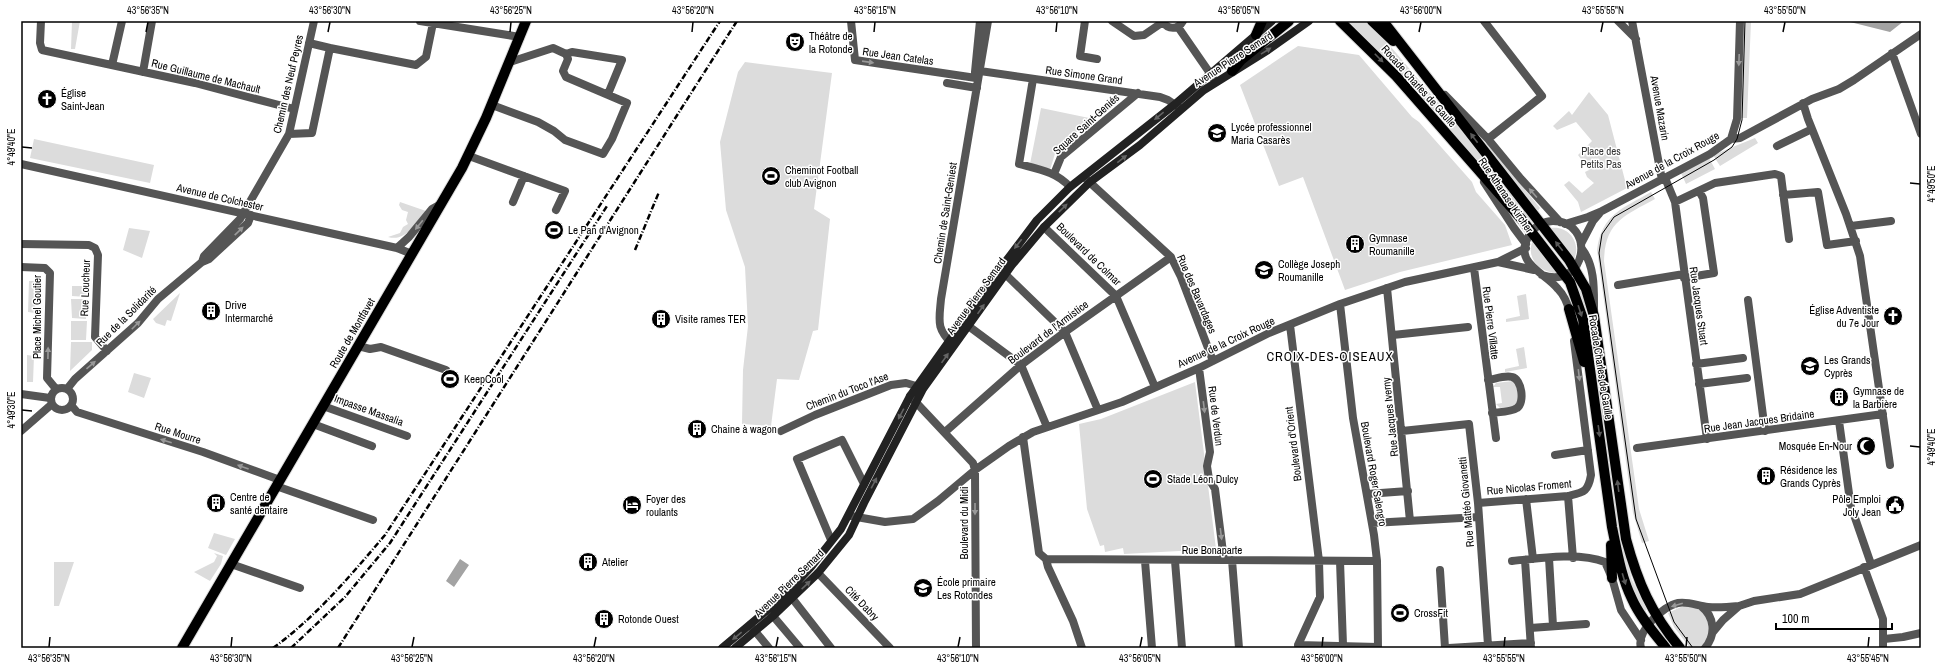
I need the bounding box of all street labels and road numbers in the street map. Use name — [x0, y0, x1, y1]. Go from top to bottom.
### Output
street label: Avenue Pierre Semard — [1190, 28, 1275, 90]
street label: Chemin des Neuf Peyres — [270, 33, 306, 135]
street label: Rocade Charles de Gaulle — [1378, 42, 1460, 130]
street label: Rue Jean Catelas — [862, 44, 935, 68]
street label: Rue Guillaume de Machault — [150, 56, 262, 96]
street label: Rue Simone Grand — [1045, 63, 1123, 87]
street label: Avenue Mazarin — [1647, 74, 1673, 141]
street label: Square Saint-Geniés — [1050, 90, 1123, 158]
street label: Avenue de la Croix Rouge — [1622, 128, 1722, 192]
street label: Rue Athanase Kircher — [1476, 154, 1536, 236]
street label: Chemin de Saint-Geniest — [930, 161, 960, 265]
street label: Avenue de Colchester — [174, 180, 265, 214]
street label: Boulevard de Colmar — [1054, 220, 1124, 288]
street label: Rue des Bavardages — [1174, 252, 1220, 336]
street label: Avenue Pierre Semard — [943, 255, 1009, 338]
street label: Rue Loucheur — [77, 259, 93, 317]
street label: Rue Jacques Stuart — [1687, 266, 1712, 347]
street label: Place Michel Goutier — [30, 275, 44, 359]
street label: Rue de la Solidarité — [93, 283, 159, 349]
street label: Rue Pierre Villatte — [1480, 286, 1502, 360]
street label: Route de Montfavet — [326, 295, 378, 371]
street label: Boulevard de l'Armistice — [1005, 297, 1091, 367]
street label: Avenue de la Croix Rouge — [1174, 313, 1277, 371]
street label: Rocade Charles de Gaulle — [1586, 314, 1616, 420]
street label: Chemin du Toco l'Ase — [804, 369, 890, 413]
street label: Rue Jacques Iverny — [1379, 376, 1401, 457]
street label: Rue de Verdun — [1205, 385, 1227, 447]
street label: Impasse Massalia — [332, 391, 406, 429]
street label: Boulevard d'Orient — [1281, 405, 1305, 482]
street label: Rue Jean Jacques Bridaine — [1703, 406, 1815, 436]
street label: Rue Mourre — [153, 419, 203, 447]
street label: Boulevard Roger Salengro — [1358, 420, 1390, 528]
street label: Rue Mattéo Giovanetti — [1455, 456, 1477, 548]
street label: Rue Nicolas Froment — [1486, 476, 1573, 498]
street label: Boulevard du Midi — [957, 486, 971, 560]
street label: Rue Bonaparte — [1182, 543, 1242, 557]
street label: Avenue Pierre Semard — [750, 546, 827, 621]
street label: Cité Dabry — [842, 583, 882, 624]

